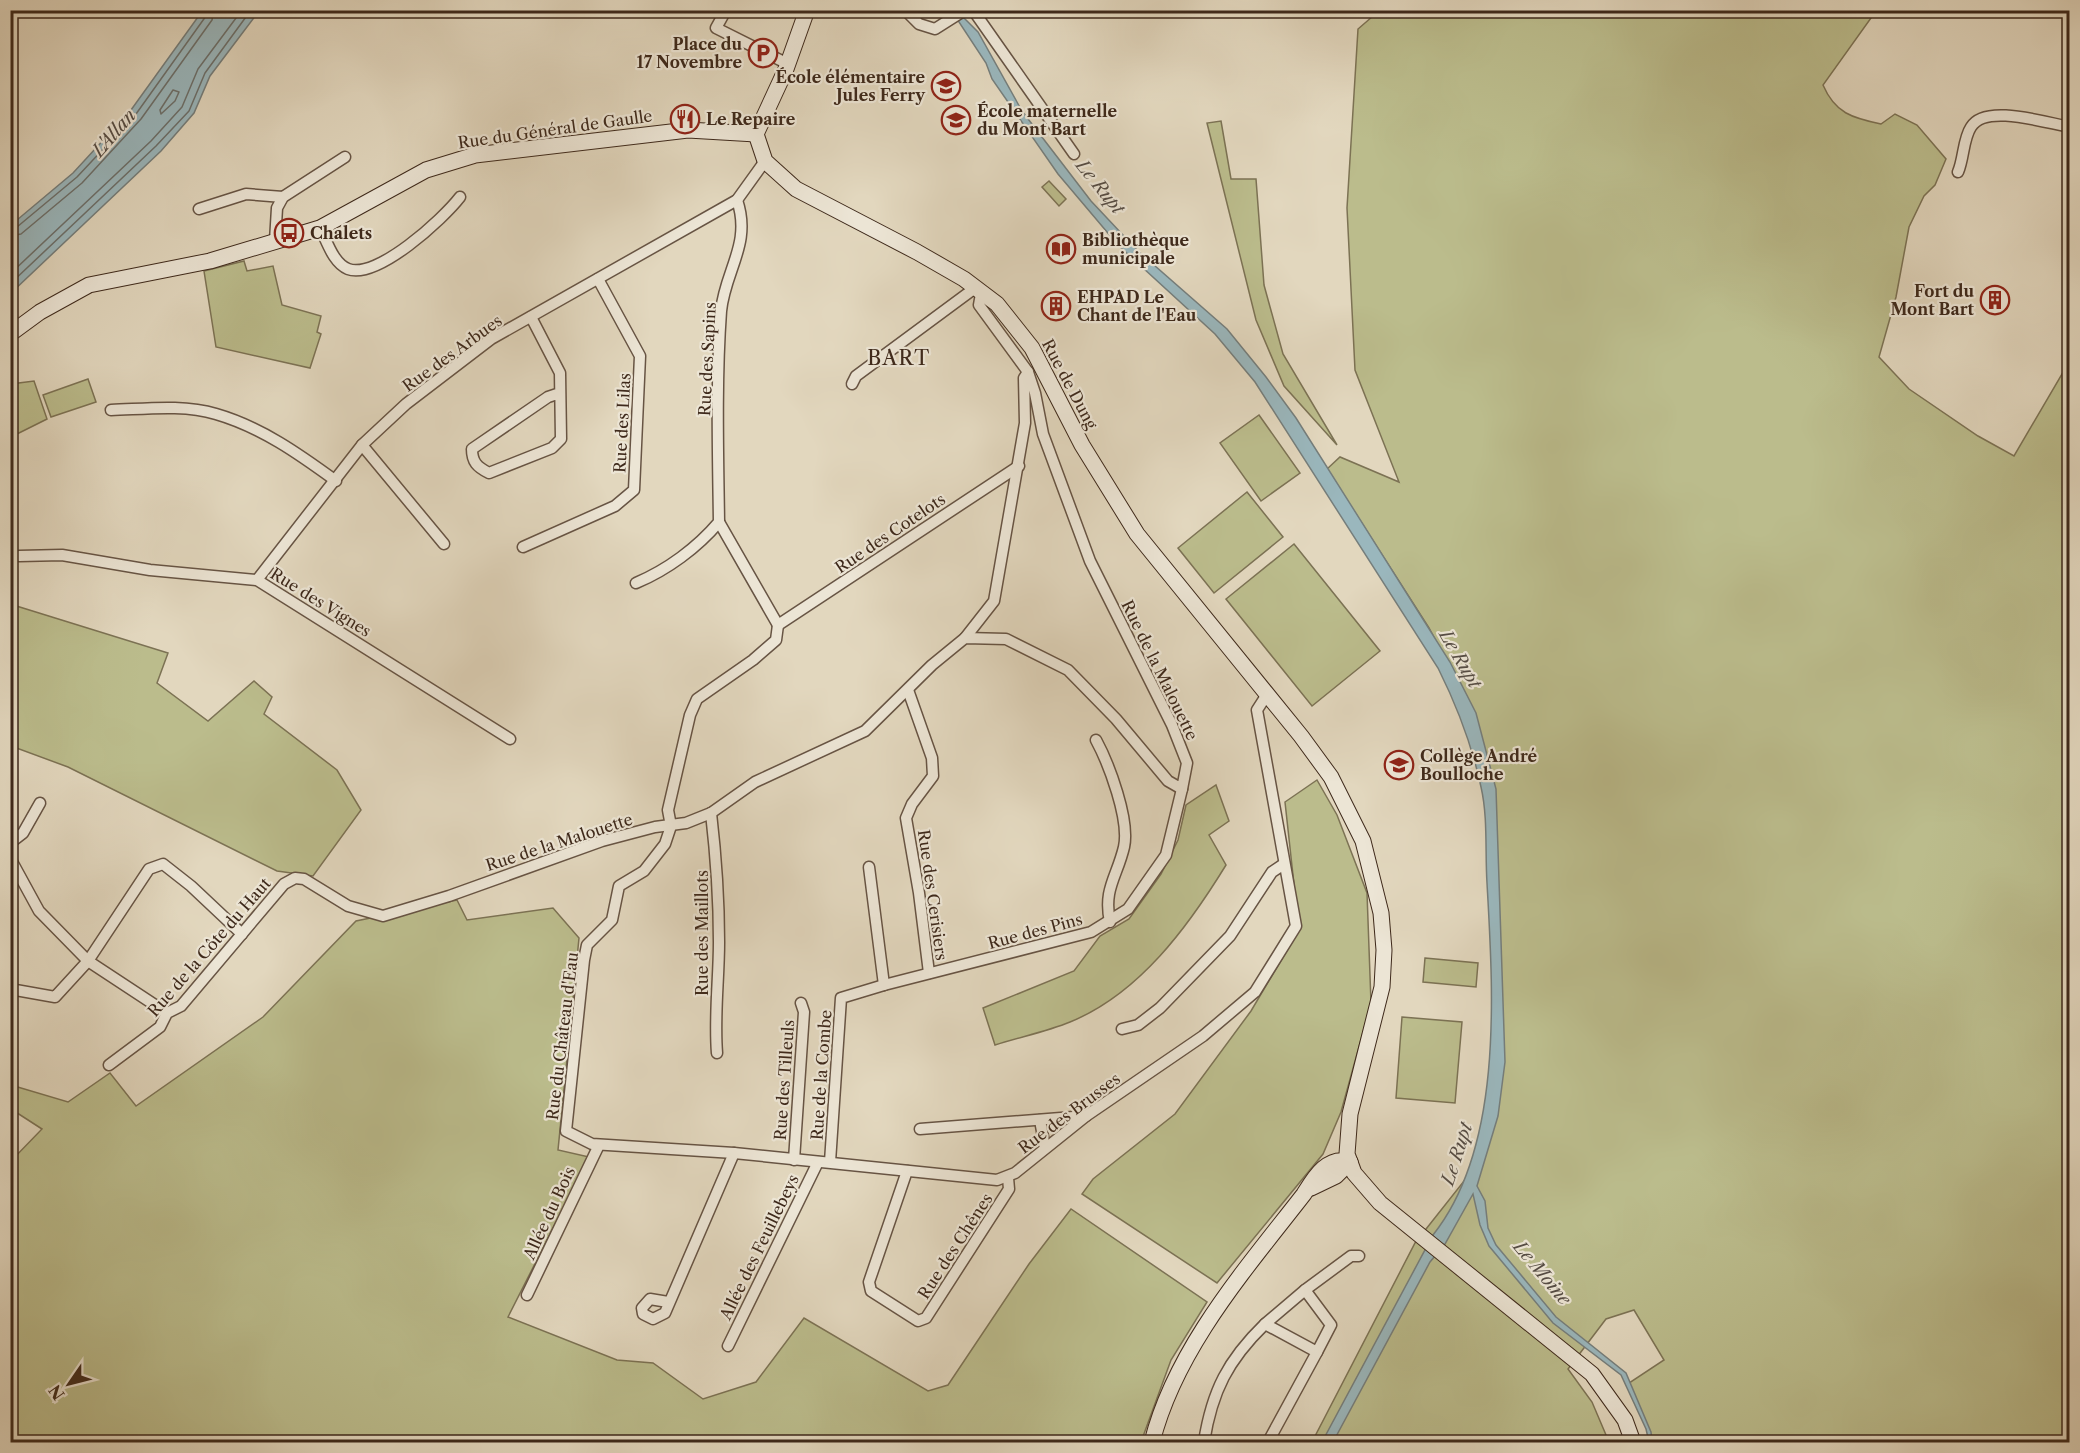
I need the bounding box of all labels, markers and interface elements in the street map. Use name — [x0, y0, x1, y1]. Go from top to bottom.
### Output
place label: Place du 17 Novembre — [637, 34, 742, 72]
parking icon: Place du 17 Novembre — [747, 37, 779, 69]
place label: École élémentaire Jules Ferry — [775, 67, 926, 105]
school or university icon: École élémentaire Jules Ferry — [930, 70, 962, 102]
place label: École maternelle du Mont Bart — [977, 101, 1118, 139]
restaurant icon: Le Repaire — [669, 103, 701, 135]
school or university icon: École maternelle du Mont Bart — [940, 104, 972, 136]
water label: L'Allan — [86, 105, 141, 163]
street label: Rue du Général de Gaulle — [456, 105, 654, 153]
place label: Le Repaire — [706, 109, 796, 129]
water label: Le Rupt — [1070, 154, 1130, 220]
bus stop icon: Chalets — [273, 217, 305, 249]
place label: Chalets — [310, 223, 372, 243]
place label: Bibliothèque municipale — [1082, 230, 1190, 268]
library icon: Bibliothèque municipale — [1045, 233, 1077, 265]
place label: Fort du Mont Bart — [1890, 281, 1975, 319]
building icon: Fort du Mont Bart — [1979, 284, 2011, 316]
place label: EHPAD Le Chant de l'Eau — [1077, 287, 1197, 325]
building icon: EHPAD Le Chant de l'Eau — [1040, 290, 1072, 322]
street label: Rue des Sapins — [694, 301, 720, 417]
street label: Rue des Arbues — [398, 310, 506, 396]
street label: Rue de Dung — [1038, 336, 1102, 433]
district label: BART — [867, 346, 931, 370]
street label: Rue des Lilas — [609, 372, 635, 474]
street label: Rue des Cotelots — [831, 489, 949, 577]
street label: Rue des Vignes — [267, 563, 375, 641]
street label: Rue de la Malouette — [1117, 597, 1203, 743]
water label: Le Rupt — [1433, 624, 1486, 694]
place label: Collège André Boulloche — [1420, 746, 1538, 784]
school or university icon: Collège André Boulloche — [1383, 749, 1415, 781]
street label: Rue de la Malouette — [483, 809, 635, 875]
street label: Rue des Cerisiers — [914, 828, 952, 962]
street label: Rue des Maillots — [692, 870, 712, 996]
street label: Rue de la Côte du Haut — [143, 873, 275, 1021]
street label: Rue des Pins — [985, 909, 1085, 953]
street label: Rue du Château d'Eau — [542, 951, 582, 1121]
street label: Rue de la Combe — [806, 1009, 836, 1141]
street label: Rue des Tilleuls — [770, 1019, 798, 1141]
street label: Rue des Brusses — [1014, 1068, 1124, 1158]
water label: Le Rupt — [1436, 1119, 1478, 1190]
street label: Allée du Bois — [518, 1163, 579, 1264]
street label: Allée des Feuillebeys — [715, 1171, 803, 1324]
street label: Rue des Chênes — [913, 1189, 997, 1303]
water label: Le Moine — [1507, 1235, 1576, 1311]
north arrow — [39, 1354, 99, 1414]
text: N — [44, 1381, 69, 1404]

